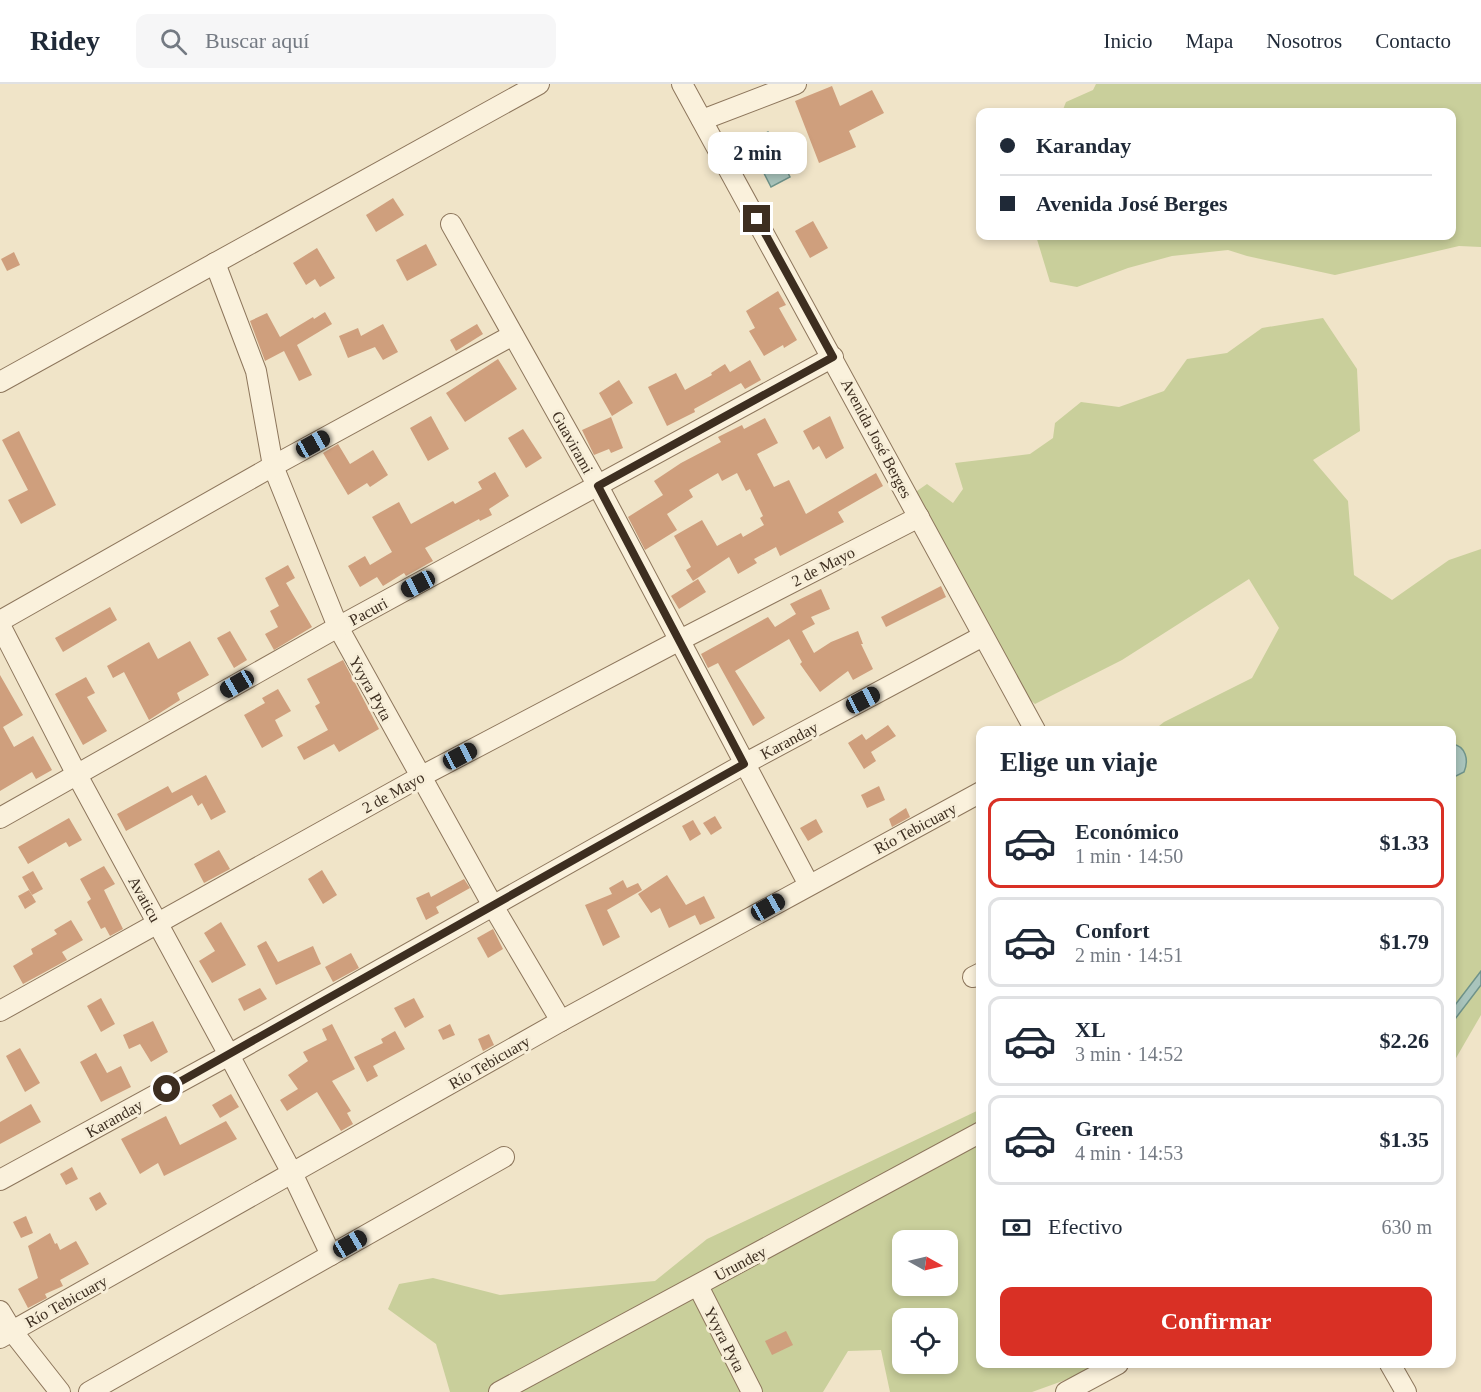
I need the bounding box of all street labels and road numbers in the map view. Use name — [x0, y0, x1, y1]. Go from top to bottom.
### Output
street label: Avenida José Berges — [837, 376, 915, 501]
street label: Guavirami — [549, 408, 597, 477]
street label: 2 de Mayo — [789, 543, 858, 590]
street label: Pacuri — [346, 594, 391, 629]
street label: Yvyra Pyta — [345, 653, 395, 724]
street label: Karanday — [758, 718, 821, 763]
street label: 2 de Mayo — [359, 768, 428, 817]
street label: Río Tebicuary — [871, 800, 960, 858]
street label: Avaticu — [125, 873, 164, 925]
street label: Río Tebicuary — [446, 1032, 533, 1093]
street label: Karanday — [83, 1096, 146, 1142]
street label: Urundey — [712, 1243, 769, 1285]
street label: Río Tebicuary — [23, 1272, 110, 1332]
street label: Yvyra Pyta — [700, 1304, 748, 1375]

